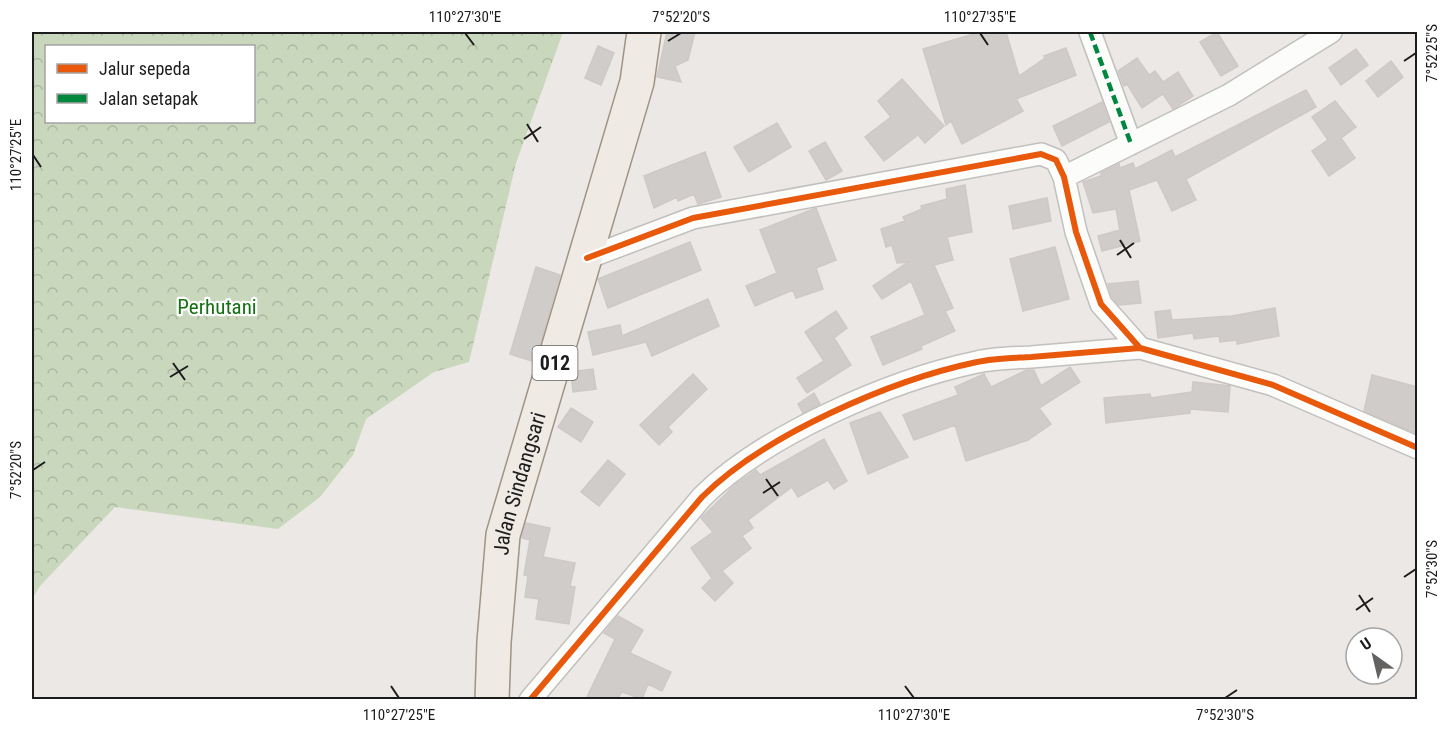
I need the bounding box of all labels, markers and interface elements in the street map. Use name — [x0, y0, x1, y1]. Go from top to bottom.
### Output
text: 110°27'30"E — [429, 8, 501, 26]
text: 7°52'20"S — [652, 8, 710, 26]
text: 110°27'35"E — [944, 8, 1016, 26]
text: 7°52'25"S — [1423, 24, 1441, 82]
legend — [45, 45, 255, 123]
text: Jalur sepeda — [99, 58, 190, 79]
text: Jalan setapak — [99, 88, 198, 109]
text: 110°27'25"E — [7, 119, 25, 191]
park label: Perhutani — [177, 295, 257, 319]
road number: 012 — [532, 346, 578, 380]
street label: Jalan Sindangsari — [489, 409, 551, 556]
text: 7°52'20"S — [7, 441, 25, 499]
text: 7°52'30"S — [1423, 540, 1441, 598]
north arrow — [1344, 626, 1404, 686]
text: U — [1357, 634, 1375, 654]
text: 110°27'25"E — [363, 706, 435, 724]
text: 110°27'30"E — [878, 706, 950, 724]
text: 7°52'30"S — [1196, 706, 1254, 724]

